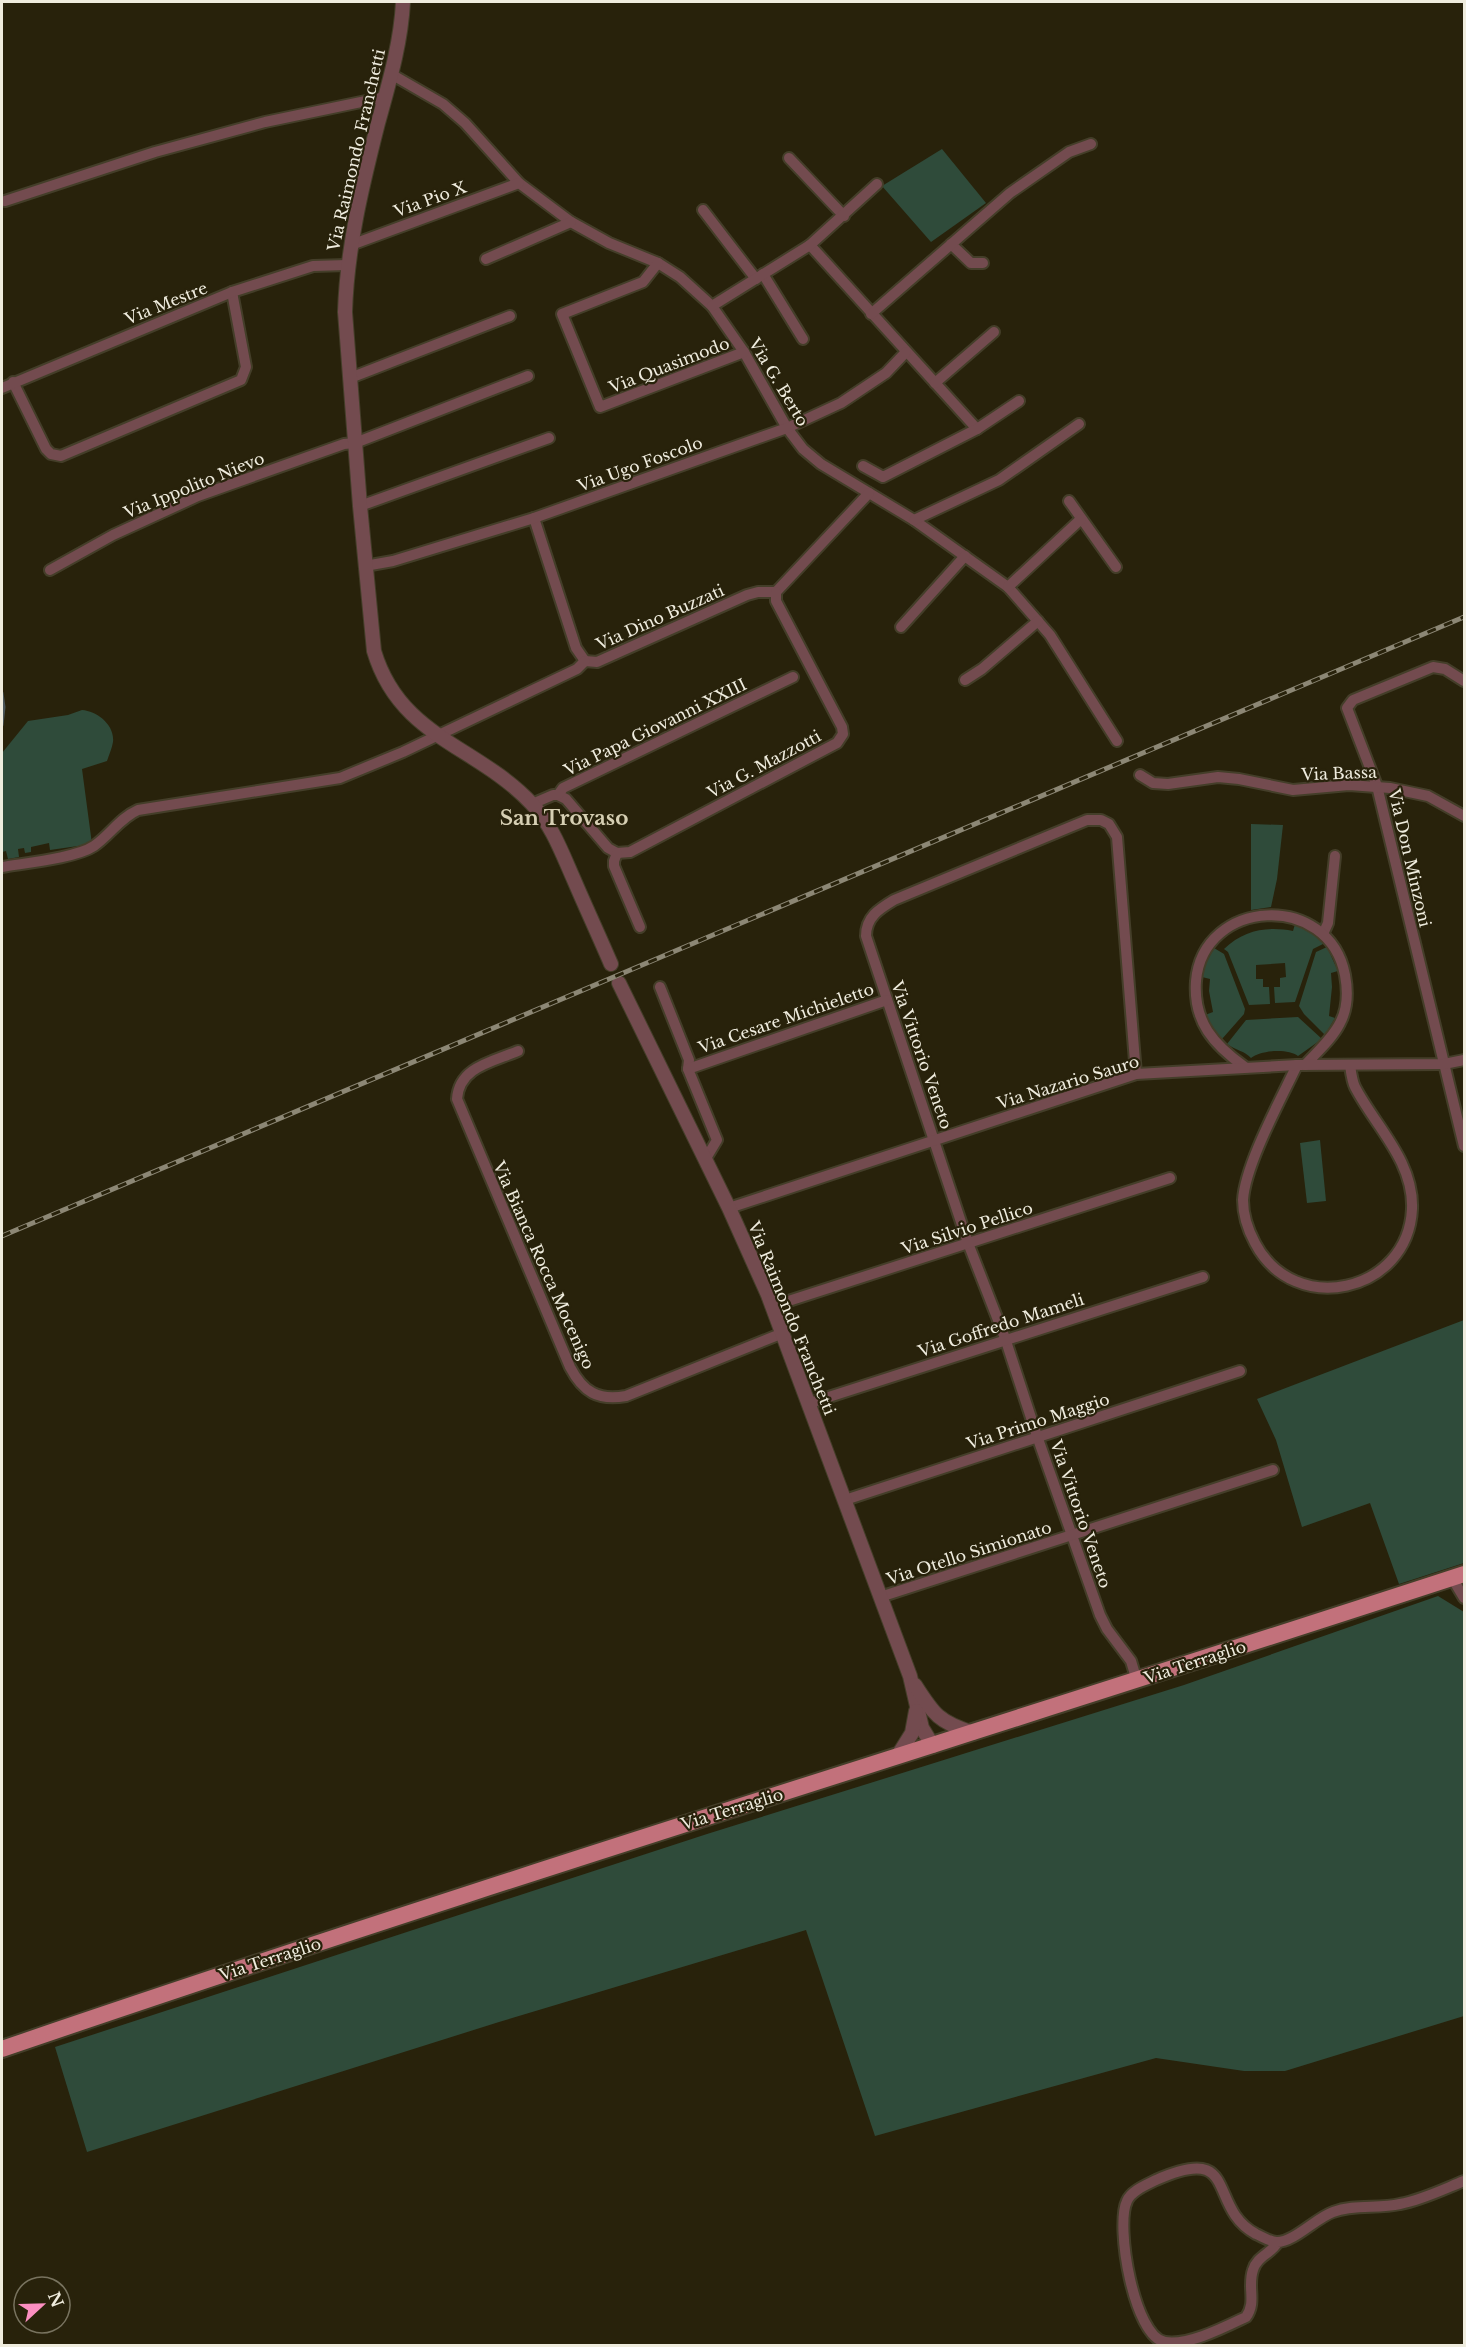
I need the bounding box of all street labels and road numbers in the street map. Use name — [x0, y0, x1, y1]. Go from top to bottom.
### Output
street label: Via Raimondo Franchetti — [323, 46, 389, 254]
street label: Via Pio X — [390, 176, 470, 222]
street label: Via Mestre — [121, 277, 210, 329]
street label: Via Quasimodo — [605, 333, 732, 398]
street label: Via G. Berto — [744, 333, 813, 430]
street label: Via Ugo Foscolo — [574, 432, 705, 496]
street label: Via Ippolito Nievo — [120, 448, 267, 523]
street label: Via Dino Buzzati — [592, 580, 728, 655]
street label: Via Papa Giovanni XXIII — [559, 674, 750, 780]
street label: Via G. Mazzotti — [703, 725, 825, 803]
street label: Via Bassa — [1300, 762, 1377, 784]
street label: Via Don Minzoni — [1384, 786, 1436, 930]
street label: Via Vittorio Veneto — [887, 977, 957, 1132]
street label: Via Cesare Michieletto — [695, 979, 876, 1058]
street label: Via Nazario Sauro — [994, 1051, 1141, 1113]
street label: Via Bianca Rocca Mocenigo — [489, 1157, 599, 1372]
street label: Via Silvio Pellico — [898, 1197, 1035, 1259]
street label: Via Raimondo Franchetti — [744, 1217, 840, 1418]
street label: Via Goffredo Mameli — [915, 1289, 1087, 1362]
street label: Via Primo Maggio — [963, 1388, 1112, 1454]
street label: Via Vittorio Veneto — [1046, 1436, 1116, 1591]
street label: Via Otello Simionato — [883, 1517, 1054, 1589]
street label: Via Terraglio — [1141, 1636, 1248, 1688]
street label: Via Terraglio — [678, 1784, 786, 1834]
street label: Via Terraglio — [216, 1933, 323, 1985]

